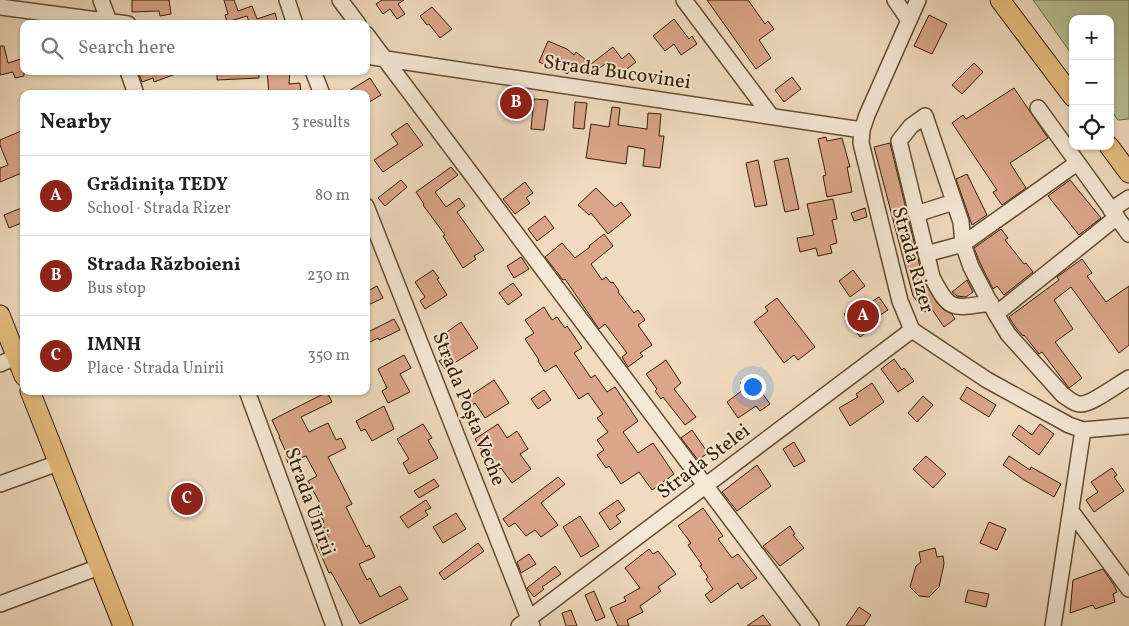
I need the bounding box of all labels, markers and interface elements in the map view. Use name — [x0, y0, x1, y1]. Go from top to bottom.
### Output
map controls — [1069, 15, 1114, 150]
button: + — [1069, 15, 1114, 60]
search box — [20, 20, 370, 75]
icon: search — [38, 34, 66, 62]
text: Search here — [78, 35, 175, 61]
street label: Strada Bucovinei — [541, 49, 693, 97]
button: − — [1069, 60, 1114, 105]
pin: B — [500, 84, 532, 122]
button: locate — [1069, 105, 1114, 150]
text: Nearby — [40, 108, 111, 137]
text: 3 results — [291, 112, 350, 134]
text: Grădinița TEDY — [87, 172, 228, 198]
text: A — [50, 185, 62, 207]
text: 80 m — [315, 185, 350, 207]
text: School · Strada Rizer — [87, 198, 231, 220]
street label: Strada Rizer — [883, 204, 941, 316]
text: Strada Războieni — [87, 252, 241, 278]
text: B — [51, 265, 61, 287]
text: 230 m — [307, 265, 350, 287]
text: Bus stop — [87, 278, 146, 300]
pin: A — [847, 297, 879, 335]
street label: Strada Poșta Veche — [424, 328, 512, 490]
text: IMNH — [87, 332, 141, 358]
text: C — [51, 345, 61, 367]
text: 350 m — [307, 345, 350, 367]
text: Place · Strada Unirii — [87, 358, 224, 380]
your location — [740, 374, 766, 400]
street label: Strada Stelei — [651, 418, 757, 506]
street label: Strada Unirii — [276, 444, 342, 560]
pin: C — [171, 480, 203, 518]

